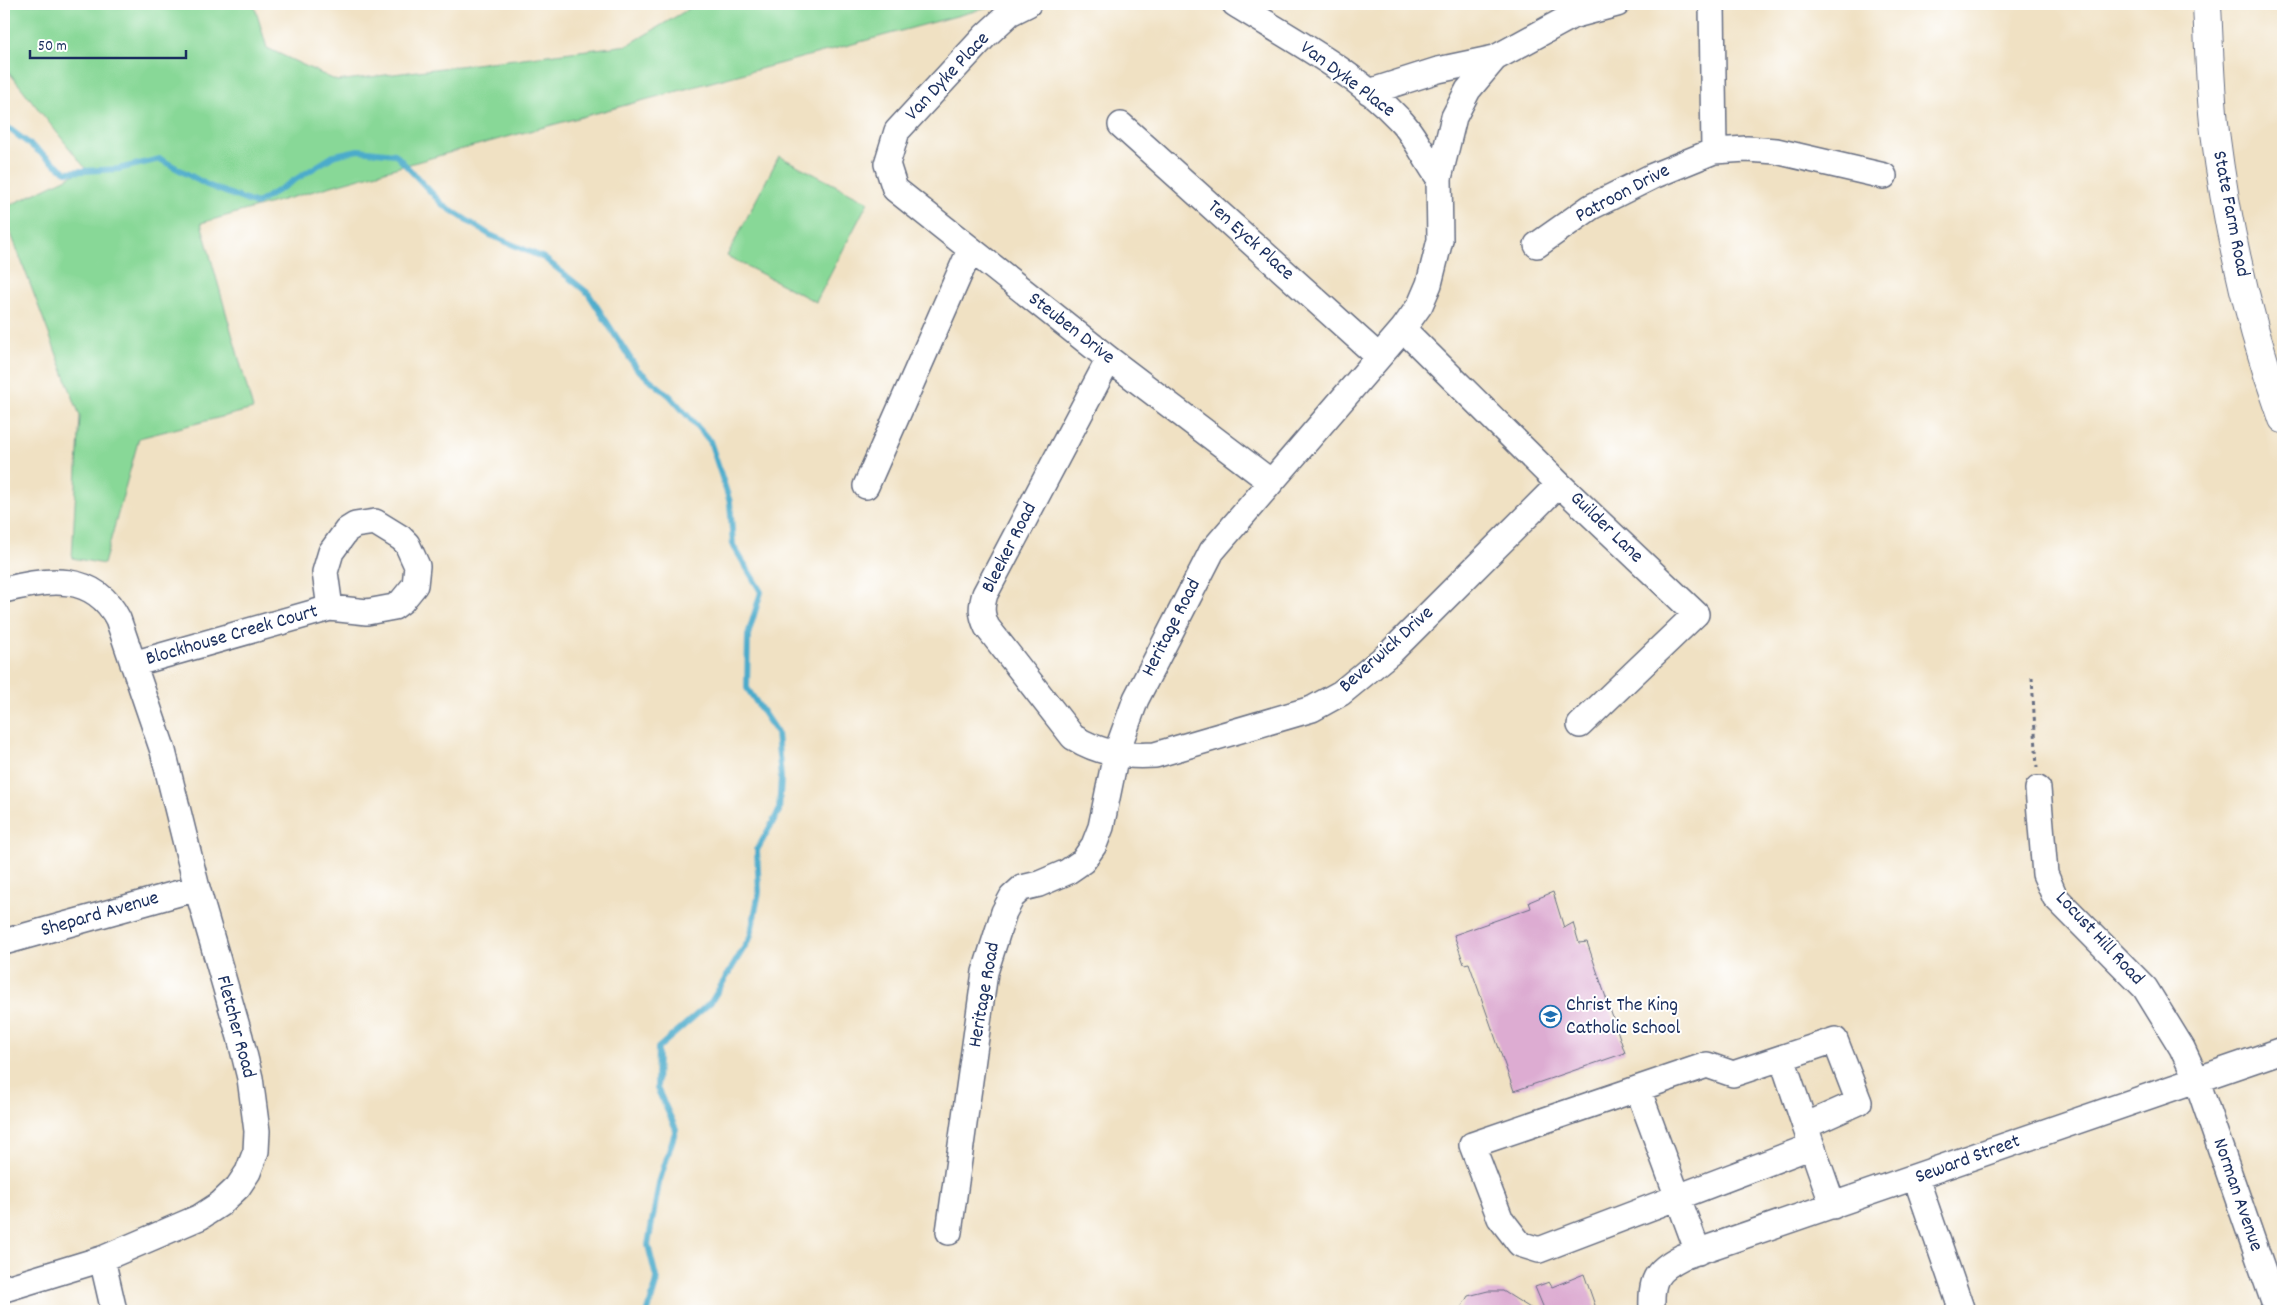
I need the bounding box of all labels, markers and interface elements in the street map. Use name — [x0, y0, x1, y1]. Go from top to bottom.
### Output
street label: Van Dyke Place — [899, 26, 997, 128]
scale bar — [30, 28, 186, 60]
street label: Van Dyke Place — [1293, 35, 1401, 125]
text: 50 m — [38, 36, 67, 58]
street label: State Farm Road — [2204, 149, 2256, 279]
street label: Patroon Drive — [1571, 157, 1675, 231]
street label: Ten Eyck Place — [1200, 194, 1300, 288]
street label: Steuben Drive — [1022, 286, 1121, 372]
street label: Guilder Lane — [1563, 486, 1649, 570]
street label: Bleeker Road — [975, 498, 1045, 598]
street label: Heritage Road — [1135, 574, 1209, 682]
street label: Blockhouse Creek Court — [143, 598, 321, 674]
street label: Beverwick Drive — [1334, 600, 1441, 700]
street label: Shepard Avenue — [38, 885, 162, 945]
street label: Locust Hill Road — [2048, 886, 2150, 992]
street label: Heritage Road — [962, 940, 1008, 1050]
street label: Fletcher Road — [208, 973, 262, 1081]
place label: Christ The King Catholic School — [1566, 992, 1681, 1043]
school or university icon: Christ The King Catholic School — [1538, 1005, 1562, 1029]
street label: Seward Street — [1912, 1128, 2024, 1192]
street label: Norman Avenue — [2205, 1135, 2269, 1255]

